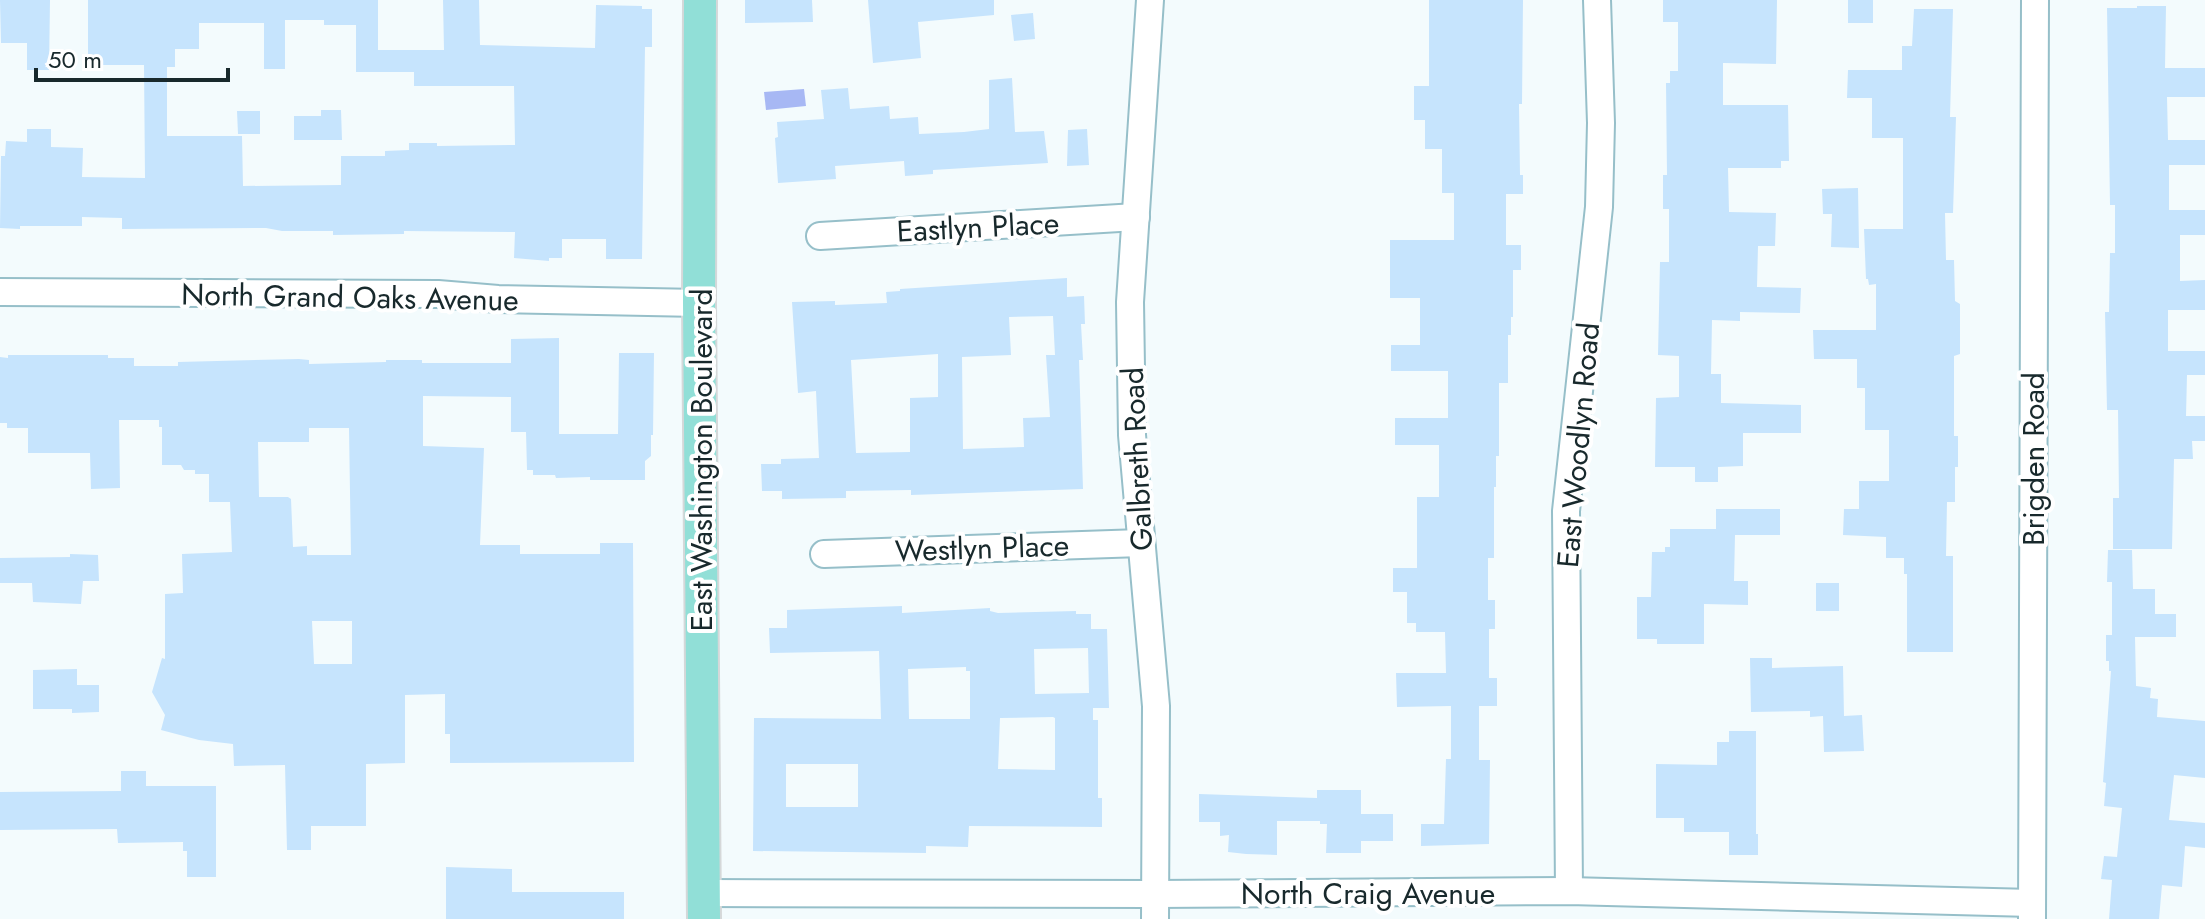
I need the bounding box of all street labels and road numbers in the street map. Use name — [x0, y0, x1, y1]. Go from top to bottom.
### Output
street label: Eastlyn Place — [896, 201, 1060, 253]
street label: North Grand Oaks Avenue — [181, 273, 519, 321]
street label: East Washington Boulevard — [680, 289, 723, 631]
street label: East Woodlyn Road — [1546, 321, 1610, 569]
street label: Galbreth Road — [1111, 366, 1163, 552]
street label: Brigden Road — [2012, 372, 2055, 546]
street label: Westlyn Place — [894, 523, 1070, 573]
street label: North Craig Avenue — [1241, 872, 1495, 915]

